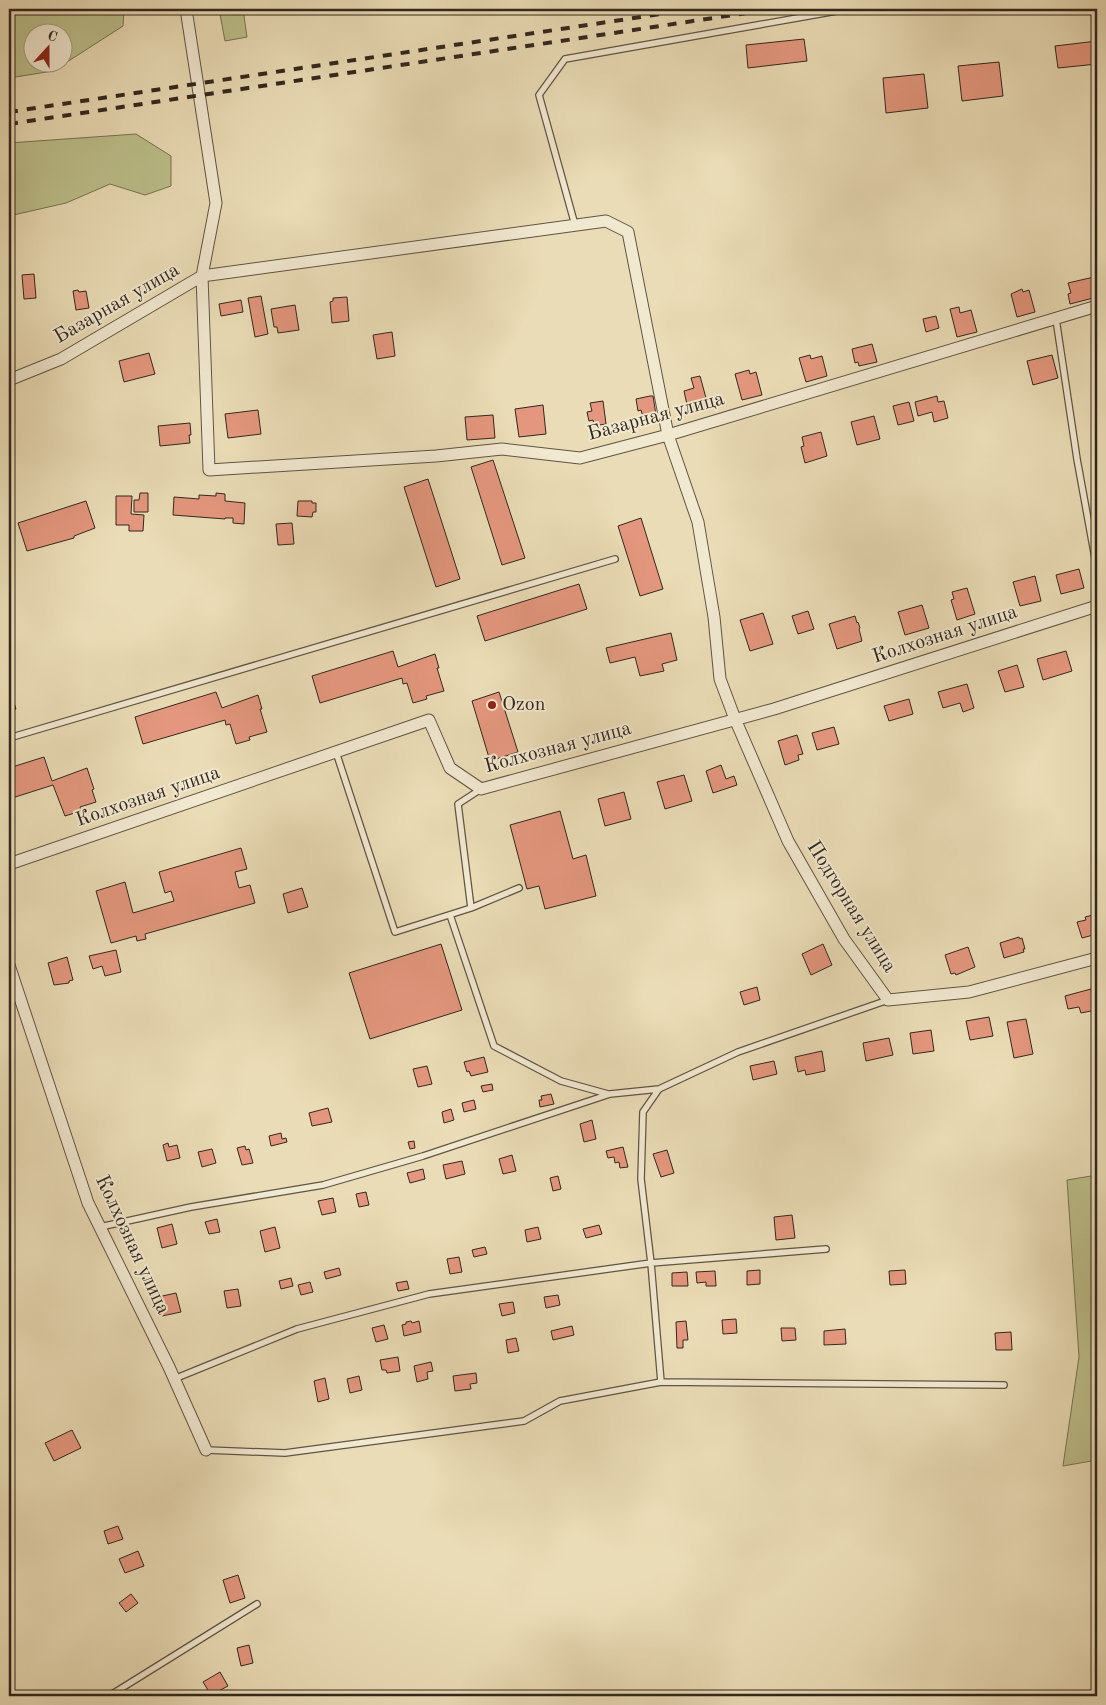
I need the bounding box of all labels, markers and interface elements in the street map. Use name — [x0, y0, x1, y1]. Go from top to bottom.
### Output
north arrow — [22, 22, 72, 72]
text: С — [45, 29, 59, 45]
street label: Базарная улица — [51, 260, 183, 348]
street label: Базарная улица — [585, 389, 727, 445]
street label: Колхозная улица — [870, 602, 1020, 668]
place label: Ozon — [502, 695, 546, 715]
marker: Ozon — [486, 699, 498, 711]
street label: Колхозная улица — [482, 719, 634, 777]
street label: Колхозная улица — [73, 763, 223, 831]
street label: Подгорная улица — [803, 838, 900, 976]
street label: Колхозная улица — [91, 1172, 173, 1318]

